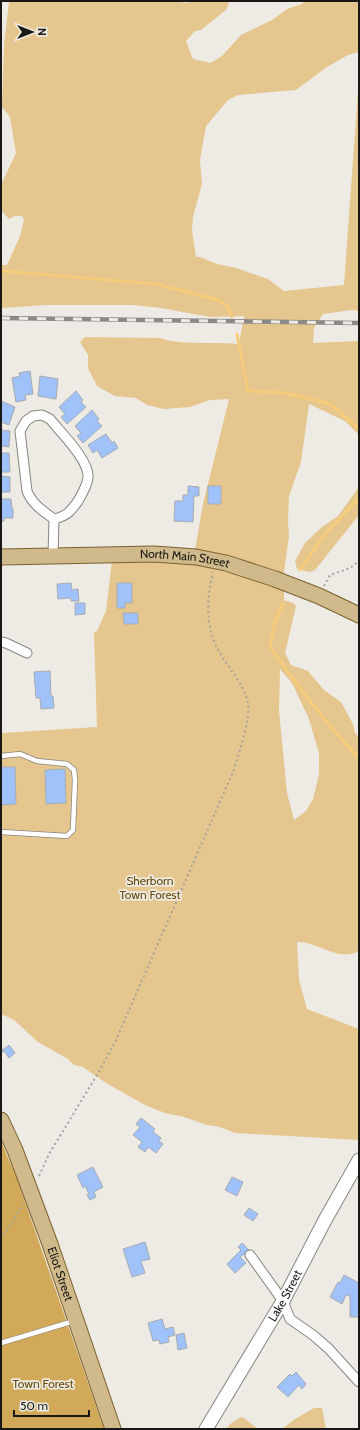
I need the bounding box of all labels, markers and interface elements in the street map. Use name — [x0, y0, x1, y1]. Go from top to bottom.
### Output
north arrow — [12, 12, 52, 52]
text: N — [35, 28, 49, 36]
street label: North Main Street — [140, 546, 232, 571]
park label: Sherborn Town Forest — [119, 873, 181, 902]
street label: Eliot Street — [44, 1245, 77, 1303]
street label: Lake Street — [264, 1267, 305, 1324]
park label: Town Forest — [12, 1376, 74, 1391]
scale bar — [14, 1392, 89, 1418]
text: 50 m — [20, 1398, 48, 1413]

